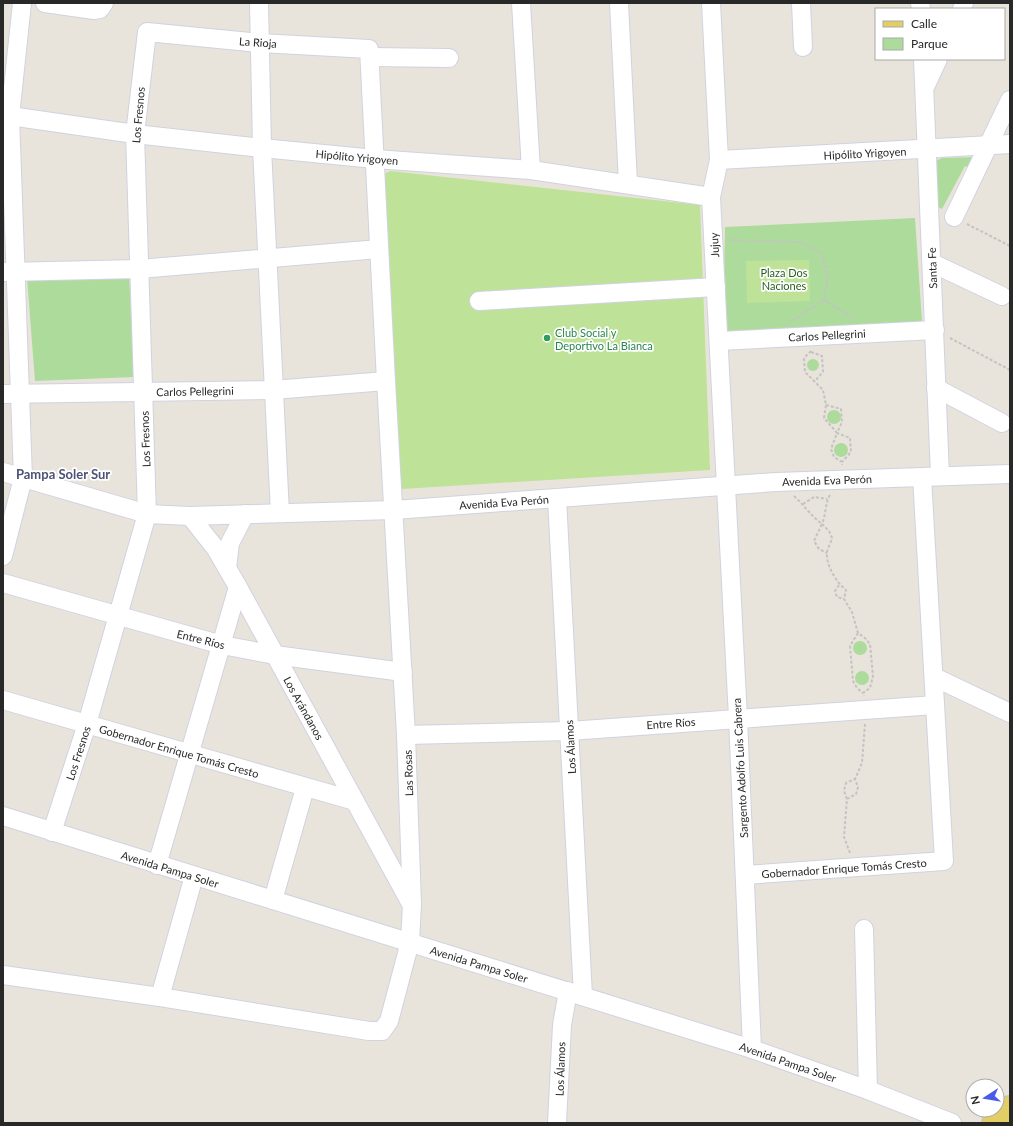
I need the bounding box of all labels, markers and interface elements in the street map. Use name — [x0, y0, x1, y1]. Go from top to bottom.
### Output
legend — [875, 8, 1005, 60]
text: Calle — [911, 16, 937, 31]
street label: La Rioja — [239, 34, 277, 50]
text: Parque — [911, 36, 948, 51]
street label: Los Fresnos — [129, 86, 147, 144]
street label: Hipólito Yrigoyen — [823, 144, 907, 162]
street label: Hipólito Yrigoyen — [315, 147, 399, 167]
street label: Jujuy — [707, 232, 721, 258]
street label: Santa Fe — [925, 247, 939, 289]
park label: Plaza Dos Naciones — [760, 266, 808, 292]
place label: Club Social y Deportivo La Bianca — [555, 326, 653, 352]
street label: Carlos Pellegrini — [788, 326, 866, 344]
marker: Club Social y Deportivo La Bianca — [542, 333, 552, 343]
street label: Carlos Pellegrini — [156, 384, 234, 398]
street label: Los Fresnos — [138, 410, 152, 467]
district label: Pampa Soler Sur — [16, 466, 110, 482]
street label: Avenida Eva Perón — [782, 472, 872, 488]
street label: Avenida Eva Perón — [459, 492, 549, 512]
street label: Entre Ríos — [176, 627, 227, 651]
street label: Los Arándanos — [281, 674, 327, 742]
street label: Sargento Adolfo Luis Cabrera — [730, 698, 750, 838]
street label: Entre Ríos — [646, 715, 696, 731]
street label: Los Álamos — [562, 719, 578, 774]
street label: Gobernador Enrique Tomás Cresto — [98, 722, 260, 780]
street label: Los Fresnos — [63, 724, 93, 782]
street label: Las Rosas — [401, 749, 415, 796]
street label: Avenida Pampa Soler — [120, 848, 220, 890]
street label: Gobernador Enrique Tomás Cresto — [761, 856, 927, 880]
street label: Avenida Pampa Soler — [429, 943, 529, 985]
street label: Avenida Pampa Soler — [738, 1039, 838, 1085]
street label: Los Álamos — [553, 1041, 567, 1096]
north arrow — [965, 1078, 1005, 1118]
text: N — [967, 1095, 982, 1106]

